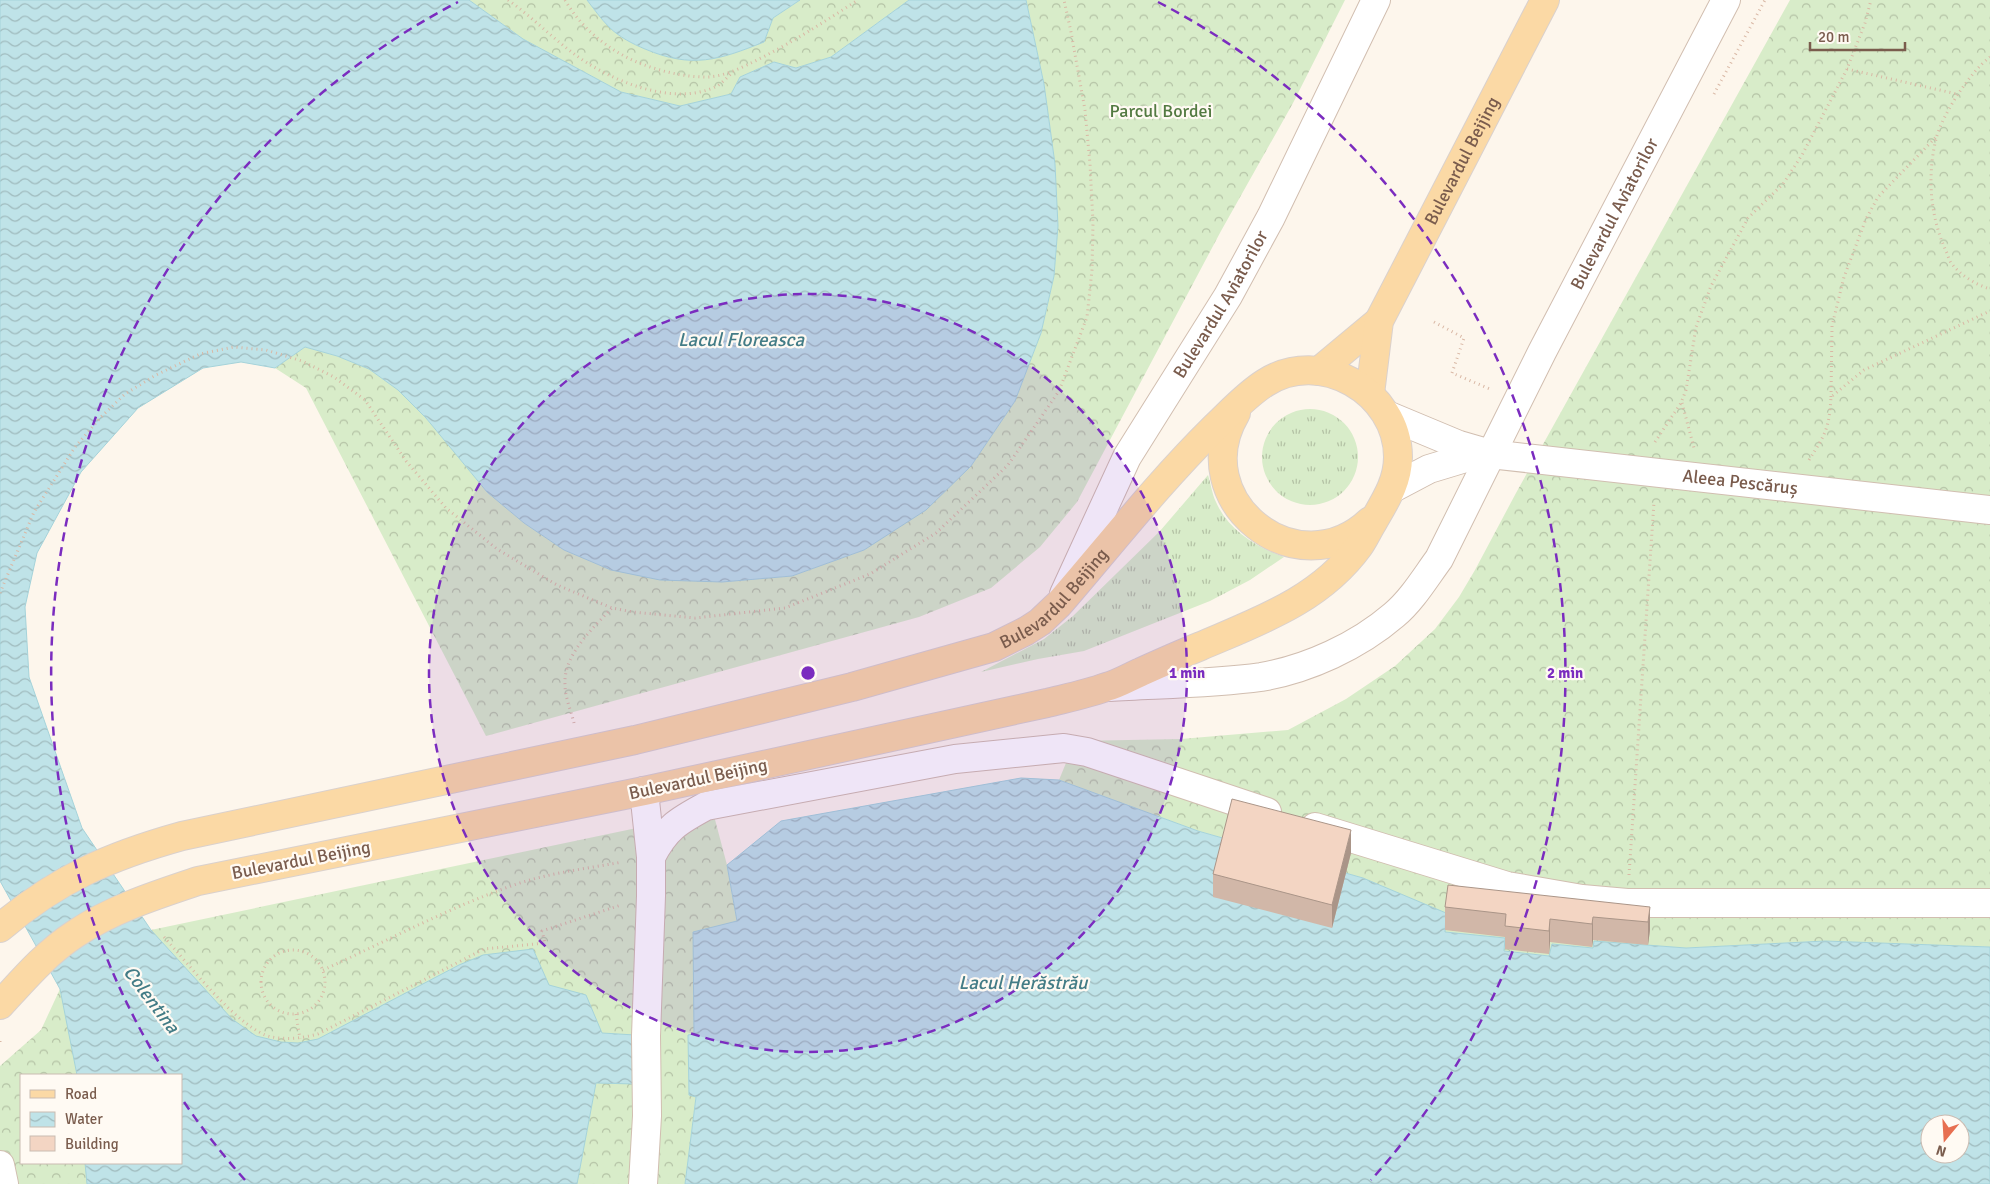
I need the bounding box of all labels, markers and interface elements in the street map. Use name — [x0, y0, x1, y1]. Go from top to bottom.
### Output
scale bar — [1810, 20, 1905, 52]
text: 20 m — [1818, 28, 1849, 46]
street label: Bulevardul Beijing — [1420, 93, 1504, 228]
park label: Parcul Bordei — [1110, 100, 1212, 122]
street label: Bulevardul Aviatorilor — [1566, 134, 1663, 293]
street label: Bulevardul Aviatorilor — [1168, 226, 1273, 382]
water label: Lacul Floreasca — [678, 328, 805, 352]
street label: Aleea Pescăruș — [1681, 465, 1799, 499]
street label: Bulevardul Beijing — [996, 543, 1113, 653]
centre of rings — [799, 664, 817, 682]
text: 1 min — [1169, 664, 1205, 682]
text: 2 min — [1547, 664, 1583, 682]
street label: Bulevardul Beijing — [627, 754, 769, 804]
street label: Bulevardul Beijing — [230, 836, 372, 884]
water label: Colentina — [118, 961, 185, 1039]
water label: Lacul Herăstrău — [958, 971, 1089, 995]
legend — [20, 1074, 182, 1164]
text: Road — [65, 1085, 97, 1103]
text: Water — [65, 1110, 103, 1128]
north arrow — [1920, 1114, 1970, 1164]
text: Building — [65, 1135, 119, 1153]
text: N — [1934, 1141, 1948, 1160]

